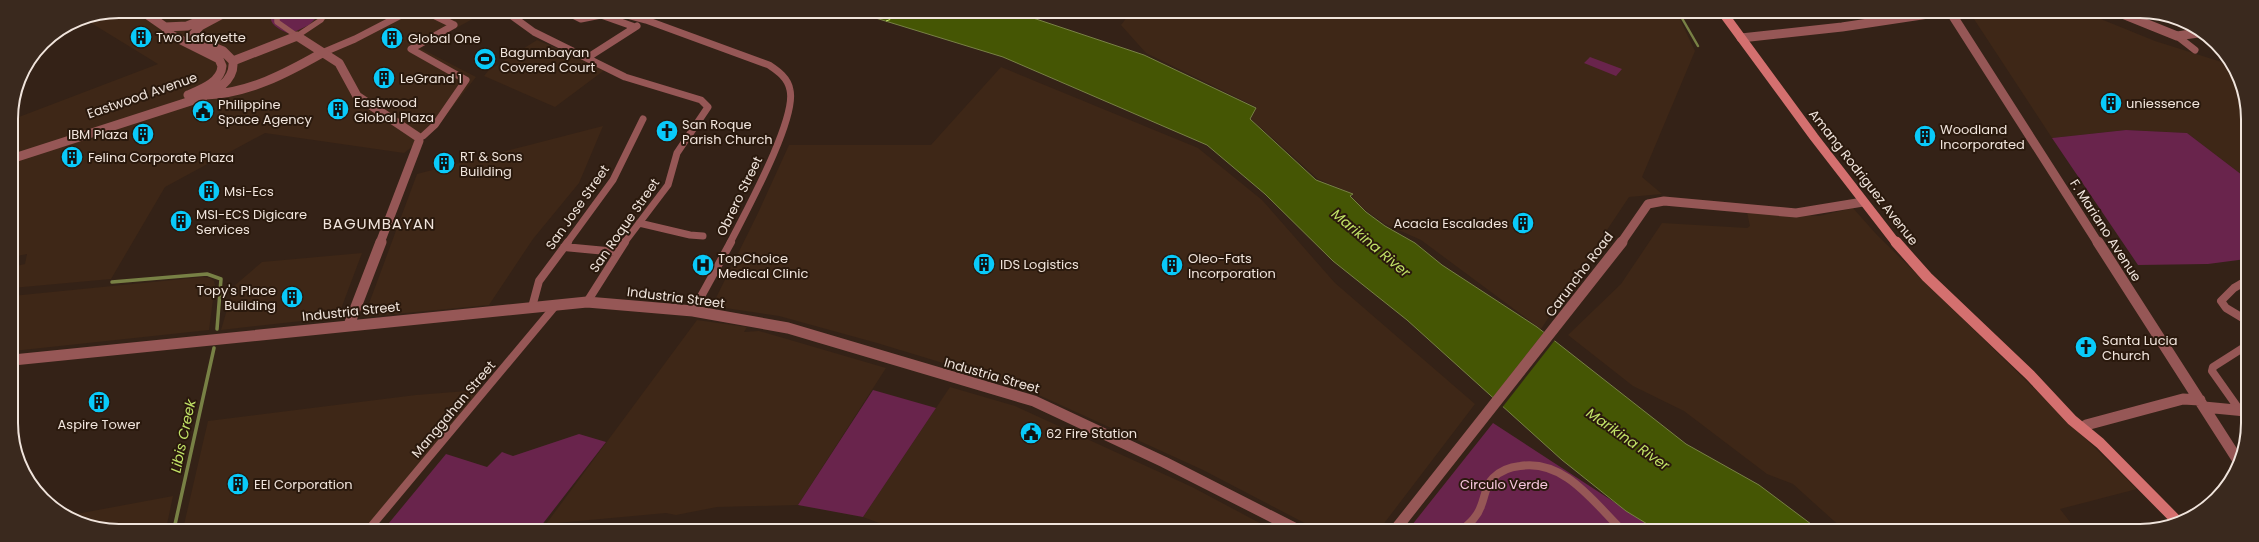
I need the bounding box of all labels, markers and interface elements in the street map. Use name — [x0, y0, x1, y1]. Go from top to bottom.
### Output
building icon: Two Lafayette — [128, 24, 154, 50]
building icon: Global One — [379, 25, 405, 51]
place label: Two Lafayette — [156, 28, 246, 47]
place label: Global One — [408, 29, 480, 48]
place label: Bagumbayan Covered Court — [500, 43, 595, 77]
sports icon: Bagumbayan Covered Court — [472, 46, 498, 72]
building icon: LeGrand 1 — [371, 65, 397, 91]
street label: Eastwood Avenue — [85, 68, 200, 123]
place label: LeGrand 1 — [400, 69, 462, 88]
building icon: uniessence — [2098, 90, 2124, 116]
place label: Eastwood Global Plaza — [354, 93, 434, 127]
place label: uniessence — [2126, 94, 2200, 113]
place label: Philippine Space Agency — [218, 95, 312, 129]
building icon: Eastwood Global Plaza — [325, 96, 351, 122]
public building icon: Philippine Space Agency — [190, 98, 216, 124]
street label: Amang Rodriguez Avenue — [1804, 105, 1923, 249]
place label: San Roque Parish Church — [682, 115, 773, 149]
church icon: San Roque Parish Church — [654, 118, 680, 144]
place label: Woodland Incorporated — [1940, 120, 2025, 154]
building icon: IBM Plaza — [130, 121, 156, 147]
building icon: Woodland Incorporated — [1912, 123, 1938, 149]
place label: IBM Plaza — [68, 125, 128, 144]
building icon: Felina Corporate Plaza — [59, 144, 85, 170]
place label: RT & Sons Building — [460, 147, 523, 181]
place label: Felina Corporate Plaza — [88, 148, 234, 167]
building icon: RT & Sons Building — [431, 150, 457, 176]
street label: Obrero Street — [712, 153, 767, 239]
street label: San Jose Street — [541, 161, 614, 254]
street label: San Roque Street — [585, 174, 664, 276]
street label: F. Mariano Avenue — [2065, 175, 2146, 285]
building icon: Msi-Ecs — [196, 178, 222, 204]
place label: Msi-Ecs — [224, 182, 274, 201]
water label: Marikina River — [1327, 204, 1415, 282]
place label: MSI-ECS Digicare Services — [196, 205, 307, 239]
building icon: MSI-ECS Digicare Services — [168, 208, 194, 234]
building icon: Acacia Escalades — [1510, 210, 1536, 236]
district label: BAGUMBAYAN — [323, 213, 435, 234]
place label: Acacia Escalades — [1393, 214, 1508, 233]
street label: Caruncho Road — [1541, 228, 1618, 321]
place label: TopChoice Medical Clinic — [718, 249, 809, 283]
place label: Oleo-Fats Incorporation — [1188, 249, 1276, 283]
building icon: IDS Logistics — [971, 251, 997, 277]
hospital icon: TopChoice Medical Clinic — [690, 252, 716, 278]
building icon: Oleo-Fats Incorporation — [1159, 252, 1185, 278]
place label: IDS Logistics — [1000, 255, 1079, 274]
place label: Topy's Place Building — [197, 281, 276, 315]
street label: Industria Street — [626, 282, 726, 313]
building icon: Topy's Place Building — [279, 284, 305, 310]
street label: Industria Street — [301, 297, 401, 326]
place label: Santa Lucia Church — [2102, 331, 2178, 365]
church icon: Santa Lucia Church — [2073, 334, 2099, 360]
street label: Industria Street — [942, 353, 1042, 398]
street label: Manggahan Street — [407, 356, 500, 462]
building icon: Aspire Tower — [86, 389, 112, 415]
water label: Libis Creek — [165, 397, 201, 475]
water label: Marikina River — [1582, 403, 1674, 475]
place label: Aspire Tower — [58, 415, 141, 434]
public building icon: 62 Fire Station — [1018, 420, 1044, 446]
place label: 62 Fire Station — [1046, 424, 1137, 443]
building icon: EEI Corporation — [225, 471, 251, 497]
place label: EEI Corporation — [254, 475, 353, 494]
park label: Circulo Verde — [1460, 475, 1548, 494]

